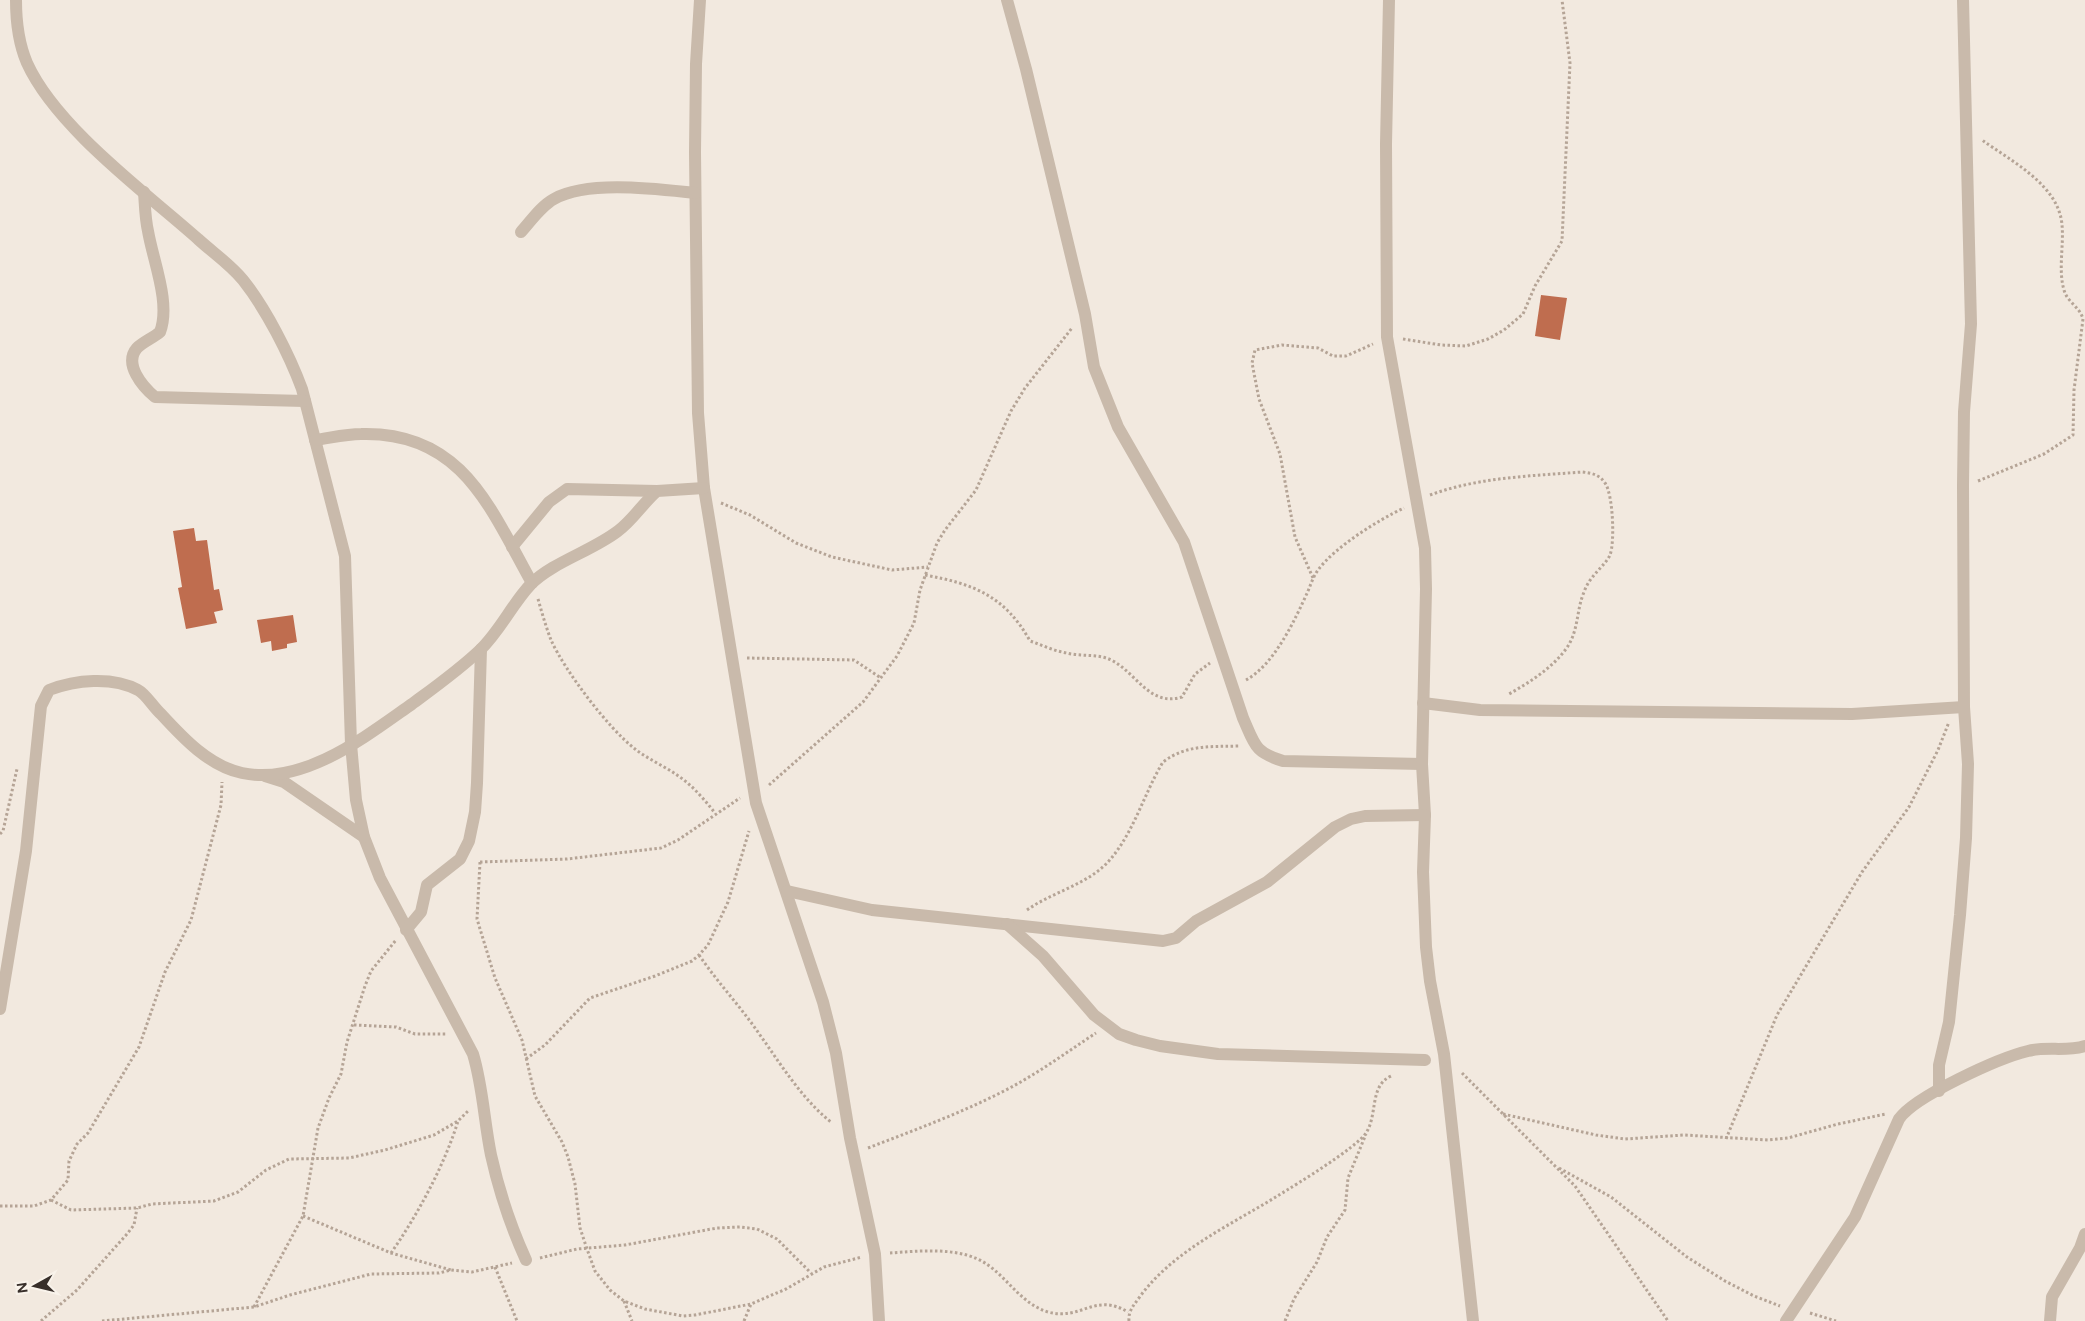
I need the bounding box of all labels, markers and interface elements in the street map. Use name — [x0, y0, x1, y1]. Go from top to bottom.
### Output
north arrow — [10, 1261, 60, 1311]
text: N — [13, 1281, 32, 1294]

